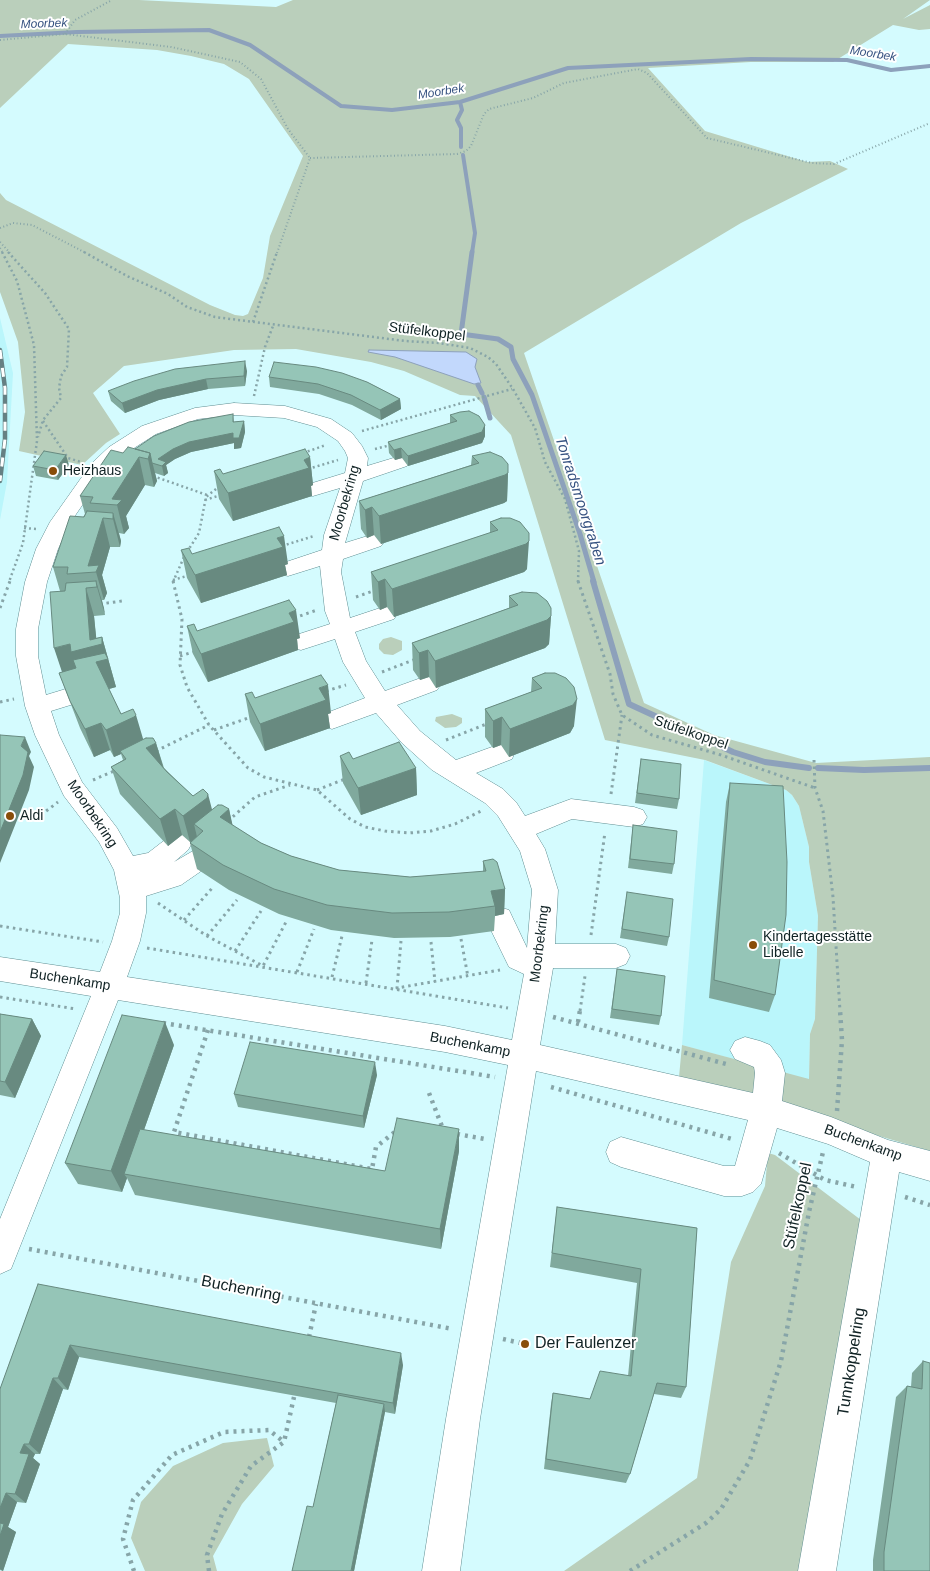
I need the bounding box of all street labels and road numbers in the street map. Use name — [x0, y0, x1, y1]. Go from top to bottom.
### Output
street label: Stüfelkoppel — [388, 319, 466, 345]
street label: Moorbekring — [326, 463, 364, 543]
street label: Stüfelkoppel — [652, 713, 730, 753]
street label: Moorbekring — [63, 777, 121, 851]
street label: Moorbekring — [527, 904, 553, 984]
street label: Buchenkamp — [28, 965, 112, 995]
street label: Buchenkamp — [428, 1029, 512, 1061]
street label: Buchenkamp — [822, 1121, 904, 1165]
street label: Stüfelkoppel — [779, 1161, 817, 1251]
street label: Buchenring — [199, 1272, 283, 1306]
street label: Tunnkoppelring — [834, 1306, 870, 1418]

